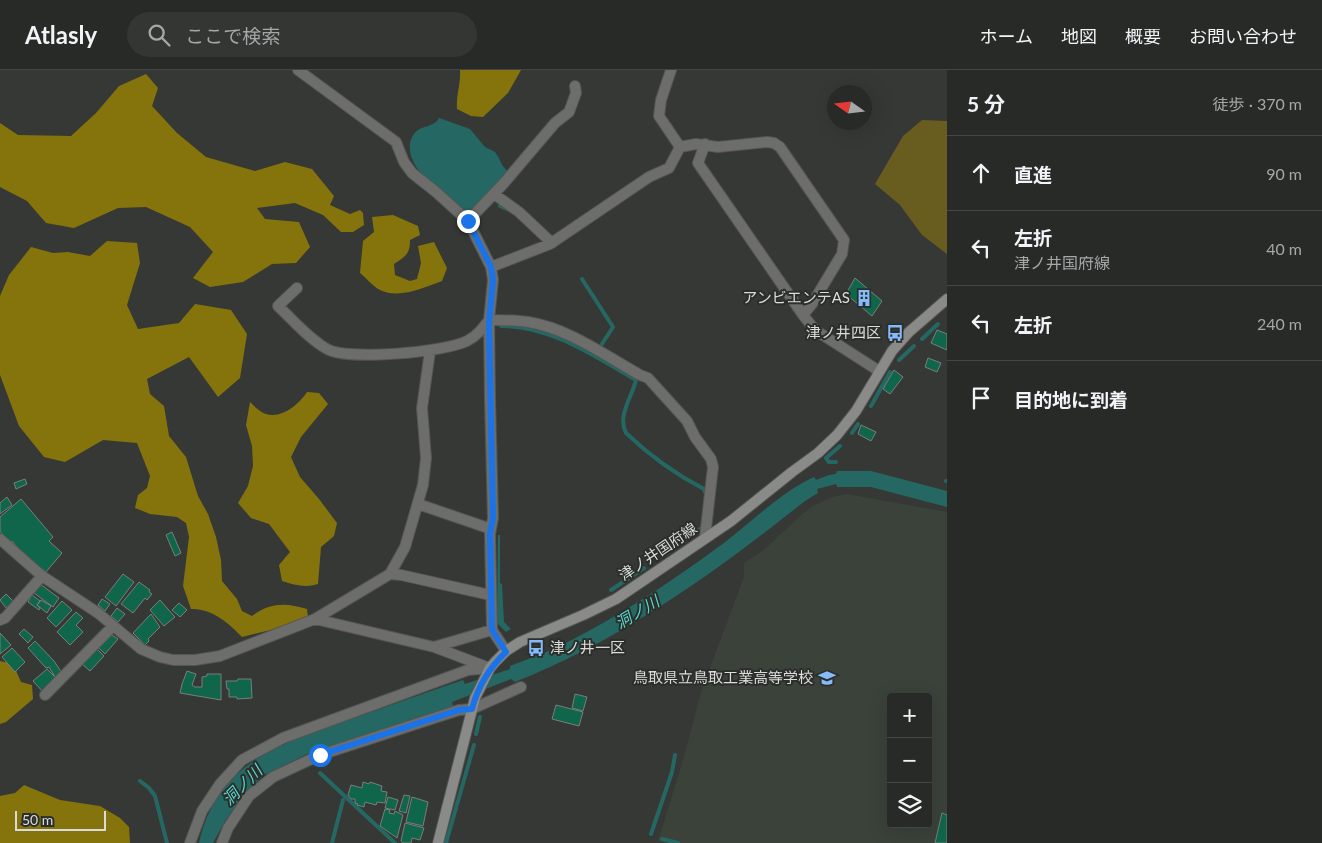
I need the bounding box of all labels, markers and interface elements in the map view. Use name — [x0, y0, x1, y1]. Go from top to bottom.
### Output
search box — [127, 12, 477, 57]
text: Atlasly — [25, 20, 97, 49]
icon: search — [145, 21, 173, 49]
text: ここで検索 — [185, 24, 280, 47]
text: ホーム — [980, 25, 1033, 47]
text: 地図 — [1061, 25, 1097, 47]
text: 概要 — [1125, 25, 1161, 47]
text: お問い合わせ — [1189, 25, 1297, 47]
north arrow — [827, 85, 872, 130]
text: 5 分 — [967, 91, 1005, 116]
text: 徒歩 · 370 m — [1213, 94, 1302, 113]
icon: ahead — [967, 159, 995, 187]
text: 直進 — [1014, 163, 1052, 186]
text: 90 m — [1266, 164, 1302, 183]
route end — [457, 210, 480, 233]
text: 左折 — [1014, 226, 1052, 249]
icon: left — [967, 234, 995, 262]
text: 40 m — [1266, 239, 1302, 258]
text: 津ノ井国府線 — [1014, 253, 1110, 272]
place label: アンビエンテAS — [742, 288, 850, 306]
building icon: アンビエンテAS — [854, 288, 874, 308]
icon: left — [967, 309, 995, 337]
text: 左折 — [1014, 313, 1052, 336]
text: 240 m — [1257, 314, 1302, 333]
place label: 津ノ井四区 — [806, 323, 881, 341]
bus stop icon: 津ノ井四区 — [885, 323, 905, 343]
icon: arrive — [967, 384, 995, 412]
text: 目的地に到着 — [1014, 388, 1128, 411]
street label: 津ノ井国府線 — [615, 519, 700, 584]
water label: 洞ノ川 — [611, 590, 664, 632]
bus stop icon: 津ノ井一区 — [526, 638, 546, 658]
place label: 津ノ井一区 — [550, 638, 625, 656]
place label: 鳥取県立鳥取工業高等学校 — [633, 668, 813, 686]
school or university icon: 鳥取県立鳥取工業高等学校 — [817, 668, 837, 688]
map controls — [887, 693, 932, 828]
button: + — [887, 693, 932, 738]
button: − — [887, 738, 932, 783]
route start — [309, 744, 332, 767]
water label: 洞ノ川 — [218, 760, 267, 808]
button: layers — [887, 783, 932, 828]
scale bar — [15, 808, 106, 831]
text: 50 m — [22, 811, 53, 828]

